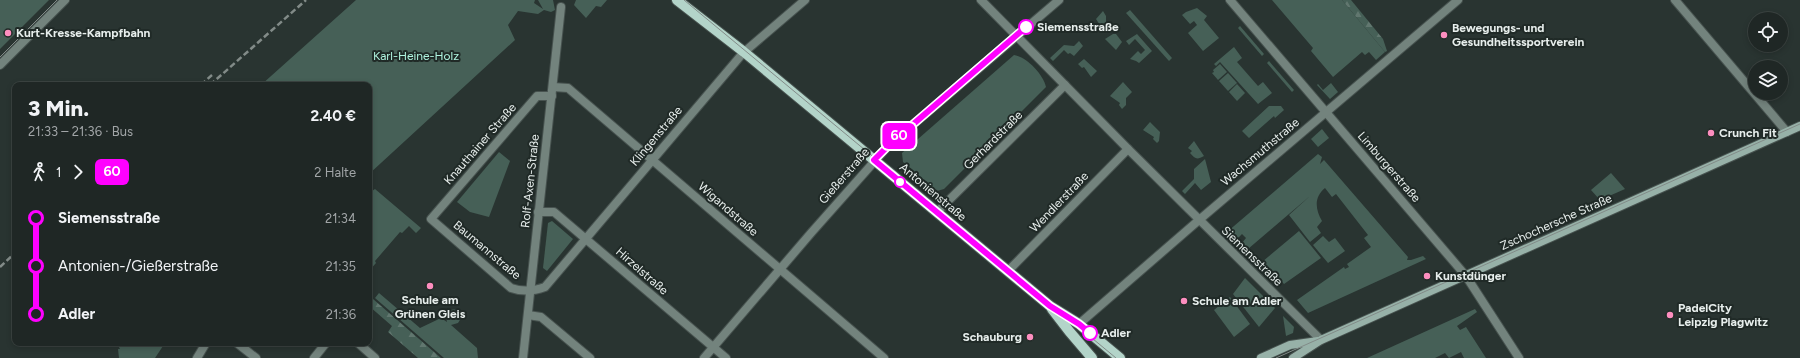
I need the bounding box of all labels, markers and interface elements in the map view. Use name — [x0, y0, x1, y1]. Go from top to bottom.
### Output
map controls — [1748, 12, 1788, 100]
button: locate — [1748, 12, 1788, 52]
marker: Siemensstraße — [1018, 19, 1034, 35]
place label: Siemensstraße — [1037, 20, 1119, 34]
place label: Bewegungs- und Gesundheitssportverein — [1452, 21, 1585, 49]
place label: Kurt-Kresse-Kampfbahn — [16, 26, 151, 40]
marker: Kurt-Kresse-Kampfbahn — [3, 28, 13, 38]
marker: Bewegungs- und Gesundheitssportverein — [1439, 30, 1449, 40]
park label: Karl-Heine-Holz — [373, 49, 459, 63]
button: layers — [1748, 60, 1788, 100]
text: 3 Min. — [28, 95, 89, 122]
street label: Knauthainer Straße — [441, 100, 519, 187]
street label: Klingenstraße — [627, 103, 685, 169]
text: 2.40 € — [310, 107, 356, 125]
street label: Gerhardstraße — [961, 107, 1026, 172]
street label: Wachsmuthstraße — [1218, 115, 1302, 189]
line badge: 60 — [881, 123, 917, 149]
text: 21:33 – 21:36 · Bus — [28, 124, 133, 139]
place label: Crunch Fit — [1719, 126, 1777, 140]
text: 60 — [890, 127, 908, 144]
marker: Crunch Fit — [1706, 128, 1716, 138]
street label: Limburgerstraße — [1355, 129, 1424, 205]
street label: Rolf-Axen-Straße — [518, 133, 542, 228]
street label: Gießerstraße — [816, 145, 872, 207]
street label: Antonienstraße — [897, 160, 969, 224]
icon: walk — [28, 161, 50, 183]
icon: forward — [67, 161, 89, 183]
text: 60 — [103, 163, 121, 180]
text: 1 — [56, 165, 61, 180]
text: 2 Halte — [314, 165, 356, 180]
street label: Wendlerstraße — [1027, 169, 1092, 235]
unlabelled marker — [894, 176, 906, 188]
street label: Wigandstraße — [695, 179, 761, 239]
street label: Zschochersche Straße — [1498, 191, 1614, 253]
text: Siemensstraße — [58, 209, 160, 227]
text: 21:34 — [325, 211, 356, 226]
street label: Baumannstraße — [451, 218, 524, 282]
street label: Siemensstraße — [1219, 223, 1286, 289]
street label: Hirzelstraße — [613, 245, 671, 298]
text: Antonien-/Gießerstraße — [58, 257, 218, 275]
text: 21:35 — [326, 259, 356, 274]
place label: Kunstdünger — [1435, 269, 1506, 283]
marker: Kunstdünger — [1422, 271, 1432, 281]
marker: Schule am Grünen Gleis — [425, 281, 435, 291]
place label: Schule am Grünen Gleis — [395, 293, 466, 321]
place label: Schule am Adler — [1192, 294, 1282, 308]
marker: Schule am Adler — [1179, 296, 1189, 306]
place label: PadelCity Leipzig Plagwitz — [1678, 301, 1768, 329]
text: Adler — [58, 305, 95, 323]
text: 21:36 — [326, 307, 356, 322]
marker: PadelCity Leipzig Plagwitz — [1665, 310, 1675, 320]
marker: Adler — [1082, 325, 1098, 341]
place label: Adler — [1101, 326, 1131, 340]
place label: Schauburg — [962, 330, 1022, 344]
marker: Schauburg — [1025, 332, 1035, 342]

